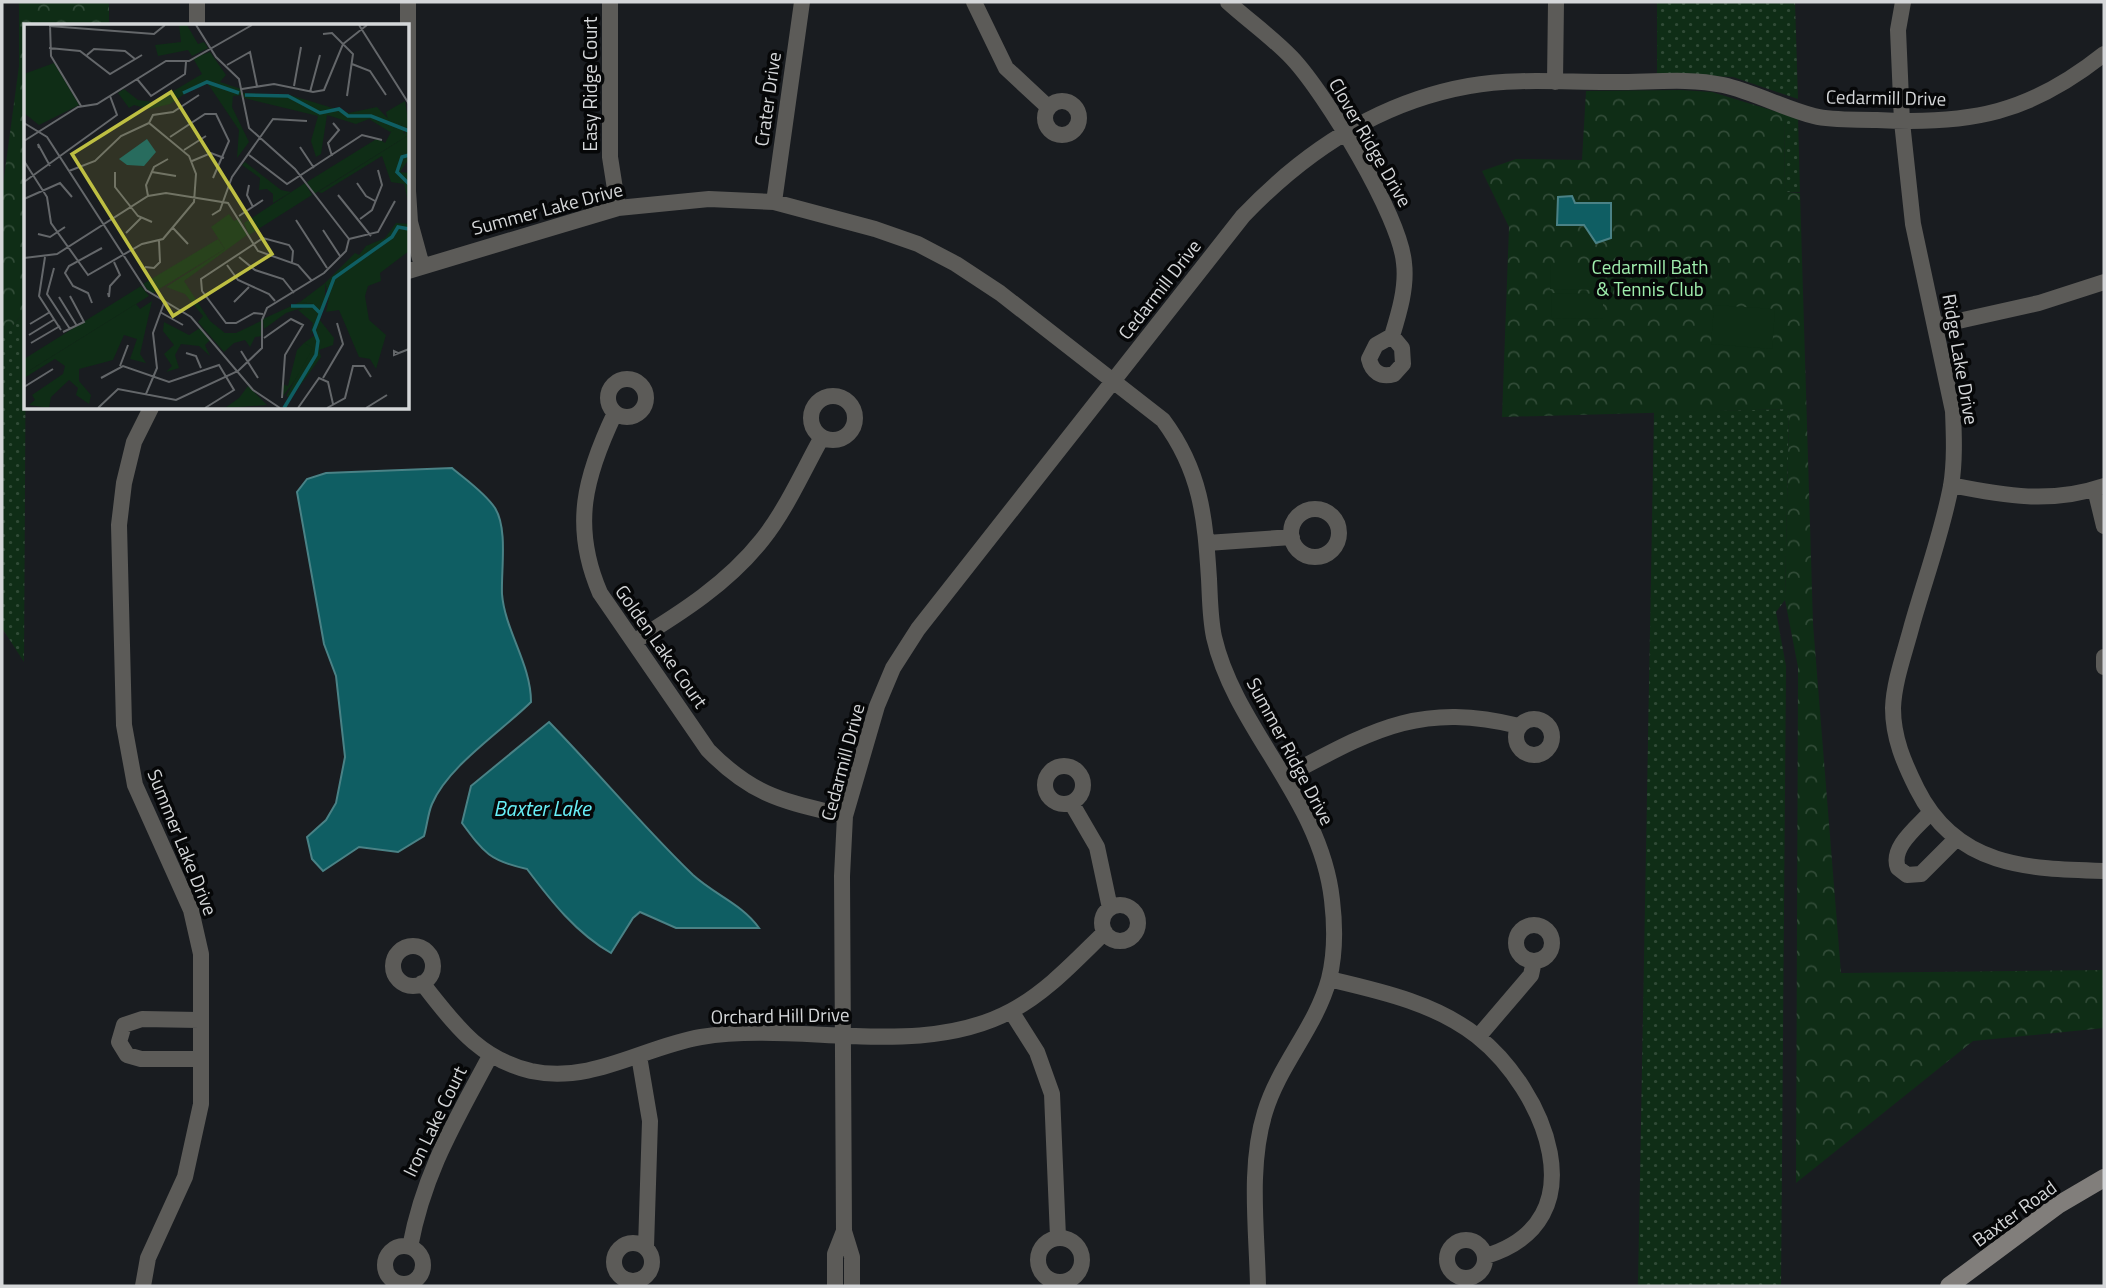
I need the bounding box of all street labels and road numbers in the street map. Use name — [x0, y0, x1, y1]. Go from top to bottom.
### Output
street label: Easy Ridge Court — [575, 16, 604, 152]
street label: Crater Drive — [746, 50, 788, 148]
street label: Clover Ridge Drive — [1322, 72, 1420, 212]
street label: Cedarmill Drive — [1826, 81, 1946, 113]
street label: Summer Lake Drive — [468, 174, 626, 242]
street label: Cedarmill Drive — [1110, 233, 1208, 345]
street label: Ridge Lake Drive — [1935, 291, 1987, 427]
street label: Golden Lake Court — [609, 578, 716, 714]
street label: Summer Ridge Drive — [1240, 672, 1342, 830]
street label: Cedarmill Drive — [812, 700, 872, 824]
street label: Summer Lake Drive — [140, 765, 226, 919]
street label: Orchard Hill Drive — [710, 999, 850, 1031]
street label: Iron Lake Court — [395, 1060, 474, 1181]
street label: Baxter Road — [1966, 1172, 2062, 1254]

